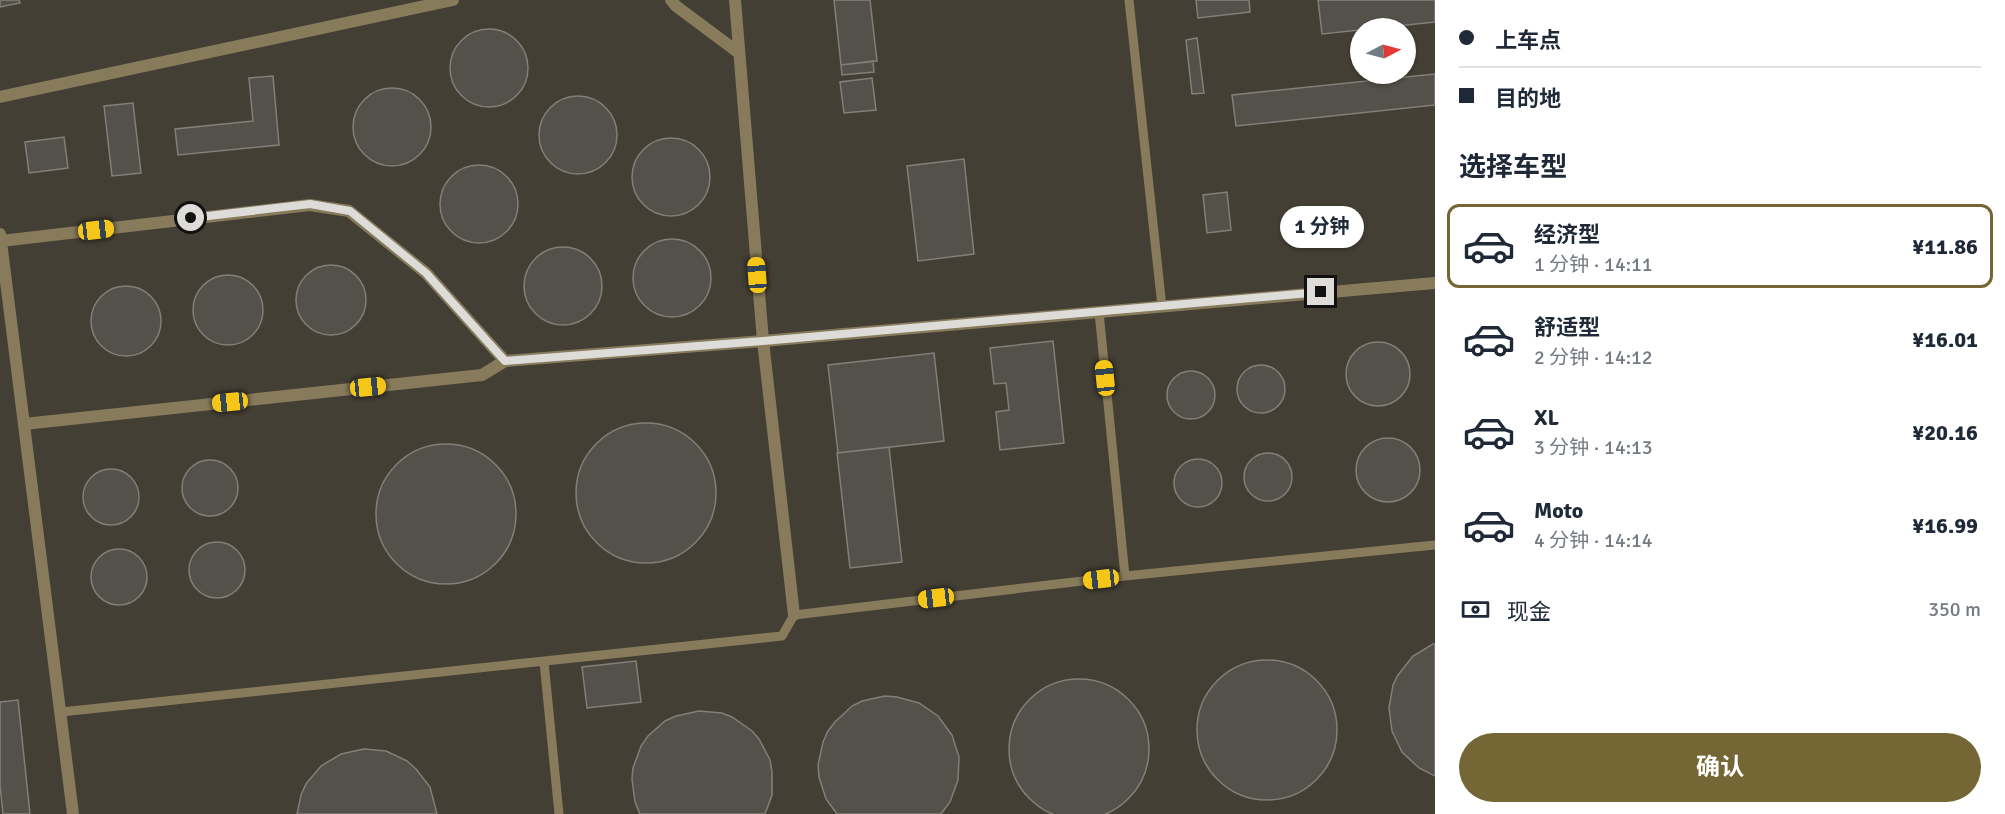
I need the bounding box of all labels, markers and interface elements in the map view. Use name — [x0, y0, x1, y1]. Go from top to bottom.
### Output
north arrow — [1350, 18, 1416, 84]
map controls — [1350, 18, 1416, 84]
text: 上车点 — [1495, 27, 1561, 54]
text: 目的地 — [1495, 85, 1561, 112]
text: 选择车型 — [1459, 151, 1567, 184]
route start — [177, 204, 204, 231]
callout: 1 分钟 — [1279, 205, 1363, 247]
text: 1 分钟 — [1294, 214, 1350, 239]
car — [77, 219, 115, 241]
icon: car — [1462, 219, 1516, 273]
text: 经济型 — [1534, 221, 1600, 248]
text: ¥11.86 — [1912, 233, 1978, 260]
text: 1 分钟 · 14:11 — [1534, 252, 1653, 277]
car — [747, 256, 767, 294]
route end — [1307, 278, 1334, 305]
icon: car — [1462, 312, 1516, 366]
text: 舒适型 — [1534, 314, 1600, 341]
text: ¥16.01 — [1912, 326, 1978, 353]
text: 2 分钟 · 14:12 — [1534, 345, 1653, 370]
car — [1094, 359, 1116, 397]
car — [349, 376, 387, 398]
car — [211, 391, 249, 413]
text: XL — [1534, 404, 1559, 431]
icon: car — [1462, 405, 1516, 459]
text: ¥20.16 — [1912, 419, 1978, 446]
text: 3 分钟 · 14:13 — [1534, 435, 1653, 460]
text: Moto — [1534, 497, 1583, 524]
icon: car — [1462, 498, 1516, 552]
text: ¥16.99 — [1912, 512, 1978, 539]
text: 4 分钟 · 14:14 — [1534, 528, 1653, 553]
car — [1082, 568, 1120, 590]
car — [917, 587, 955, 609]
icon: cash — [1459, 593, 1492, 626]
text: 350 m — [1928, 597, 1981, 622]
text: 现金 — [1507, 598, 1551, 625]
button: 确认 — [1459, 733, 1981, 802]

